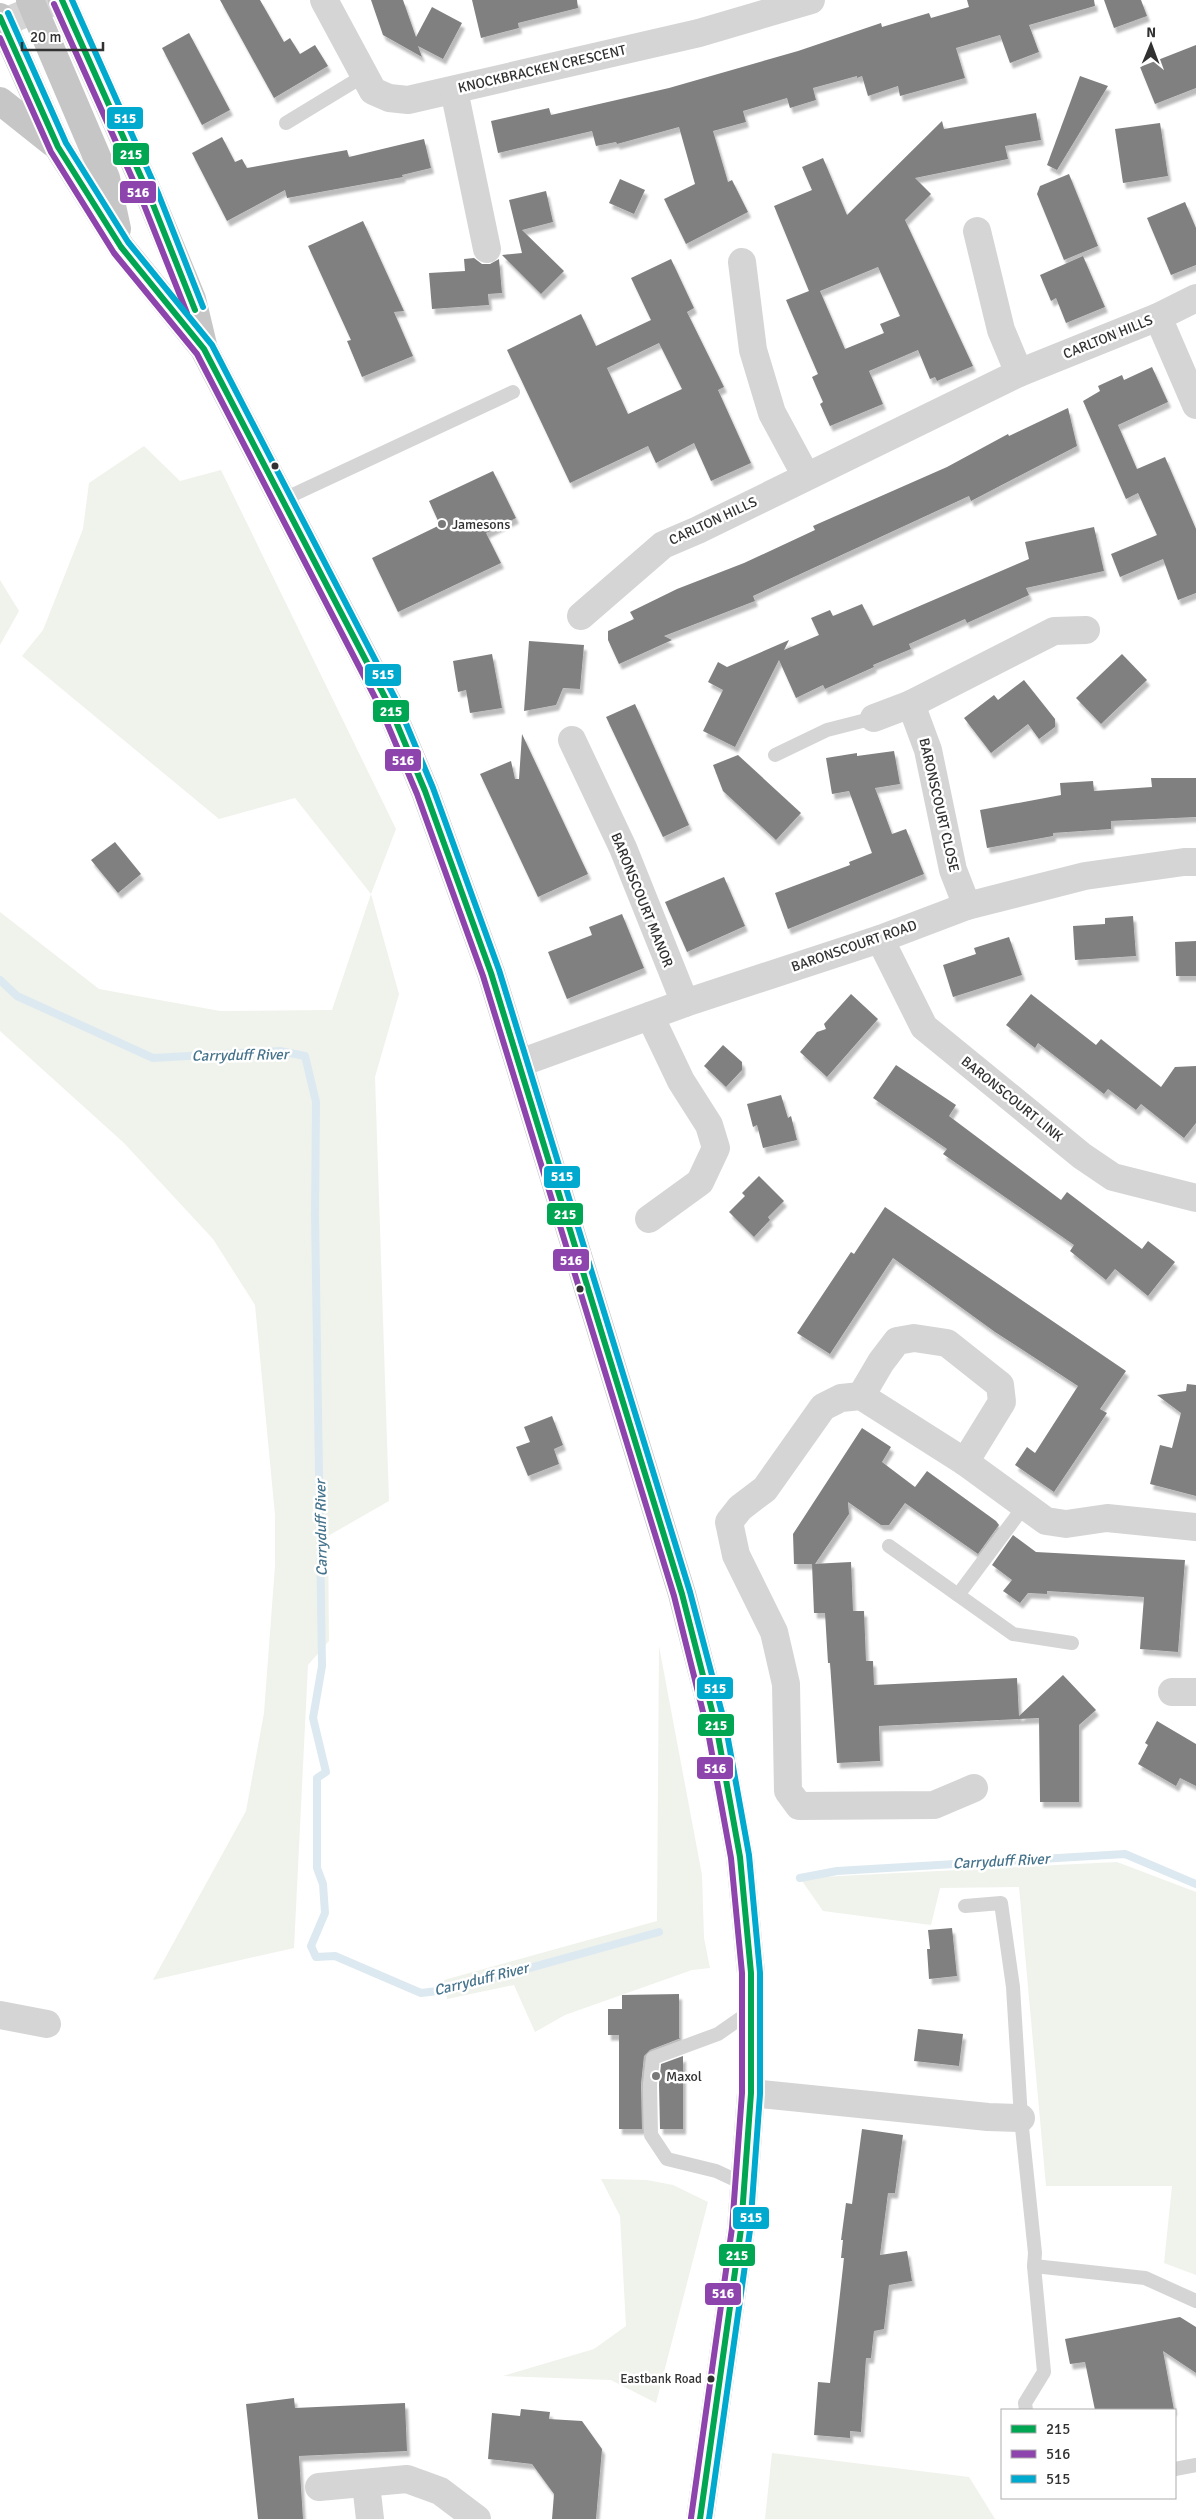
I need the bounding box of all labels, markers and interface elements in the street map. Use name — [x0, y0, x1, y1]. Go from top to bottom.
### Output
scale bar — [22, 20, 104, 52]
north arrow — [1126, 20, 1176, 70]
text: N — [1146, 24, 1156, 41]
text: 20 m — [30, 28, 61, 46]
street label: KNOCKBRACKEN CRESCENT — [456, 41, 628, 97]
line badge: 515 — [106, 106, 144, 130]
text: 515 — [114, 110, 136, 127]
line badge: 215 — [112, 142, 150, 166]
text: 215 — [120, 146, 142, 163]
line badge: 516 — [119, 180, 157, 204]
text: 516 — [127, 184, 150, 201]
street label: CARLTON HILLS — [1061, 311, 1155, 363]
unlabelled marker — [270, 461, 280, 471]
street label: CARLTON HILLS — [666, 493, 760, 549]
place label: Jamesons — [452, 516, 510, 533]
marker: Jamesons — [436, 518, 448, 530]
line badge: 515 — [364, 663, 402, 687]
text: 515 — [372, 666, 394, 683]
line badge: 215 — [372, 699, 410, 723]
text: 215 — [380, 703, 402, 720]
street label: BARONSCOURT CLOSE — [915, 736, 963, 874]
line badge: 516 — [384, 748, 422, 772]
text: 516 — [392, 752, 415, 769]
street label: BARONSCOURT MANOR — [607, 830, 677, 970]
street label: BARONSCOURT ROAD — [789, 917, 919, 975]
water label: Carryduff River — [192, 1045, 291, 1065]
street label: BARONSCOURT LINK — [958, 1053, 1067, 1146]
line badge: 515 — [543, 1165, 581, 1189]
text: 515 — [551, 1168, 573, 1185]
line badge: 215 — [546, 1202, 584, 1226]
text: 215 — [554, 1206, 576, 1223]
line badge: 516 — [552, 1248, 590, 1272]
text: 516 — [560, 1252, 583, 1269]
unlabelled marker — [575, 1284, 585, 1294]
water label: Carryduff River — [311, 1477, 331, 1576]
line badge: 515 — [696, 1676, 734, 1700]
text: 515 — [704, 1680, 726, 1697]
line badge: 215 — [697, 1713, 735, 1737]
text: 215 — [705, 1717, 727, 1734]
line badge: 516 — [696, 1756, 734, 1780]
text: 516 — [704, 1760, 727, 1777]
water label: Carryduff River — [952, 1849, 1052, 1873]
water label: Carryduff River — [432, 1958, 532, 1999]
place label: Maxol — [666, 2068, 702, 2085]
marker: Maxol — [650, 2070, 662, 2082]
line badge: 515 — [732, 2206, 770, 2230]
text: 515 — [740, 2209, 762, 2226]
line badge: 215 — [718, 2243, 756, 2267]
text: 215 — [726, 2247, 748, 2264]
line badge: 516 — [704, 2282, 742, 2306]
text: 516 — [712, 2285, 735, 2302]
place label: Eastbank Road — [620, 2371, 702, 2387]
marker: Eastbank Road — [706, 2374, 716, 2384]
legend — [1001, 2409, 1176, 2499]
text: 215 — [1046, 2420, 1070, 2438]
text: 516 — [1046, 2445, 1070, 2463]
text: 515 — [1046, 2470, 1070, 2488]

